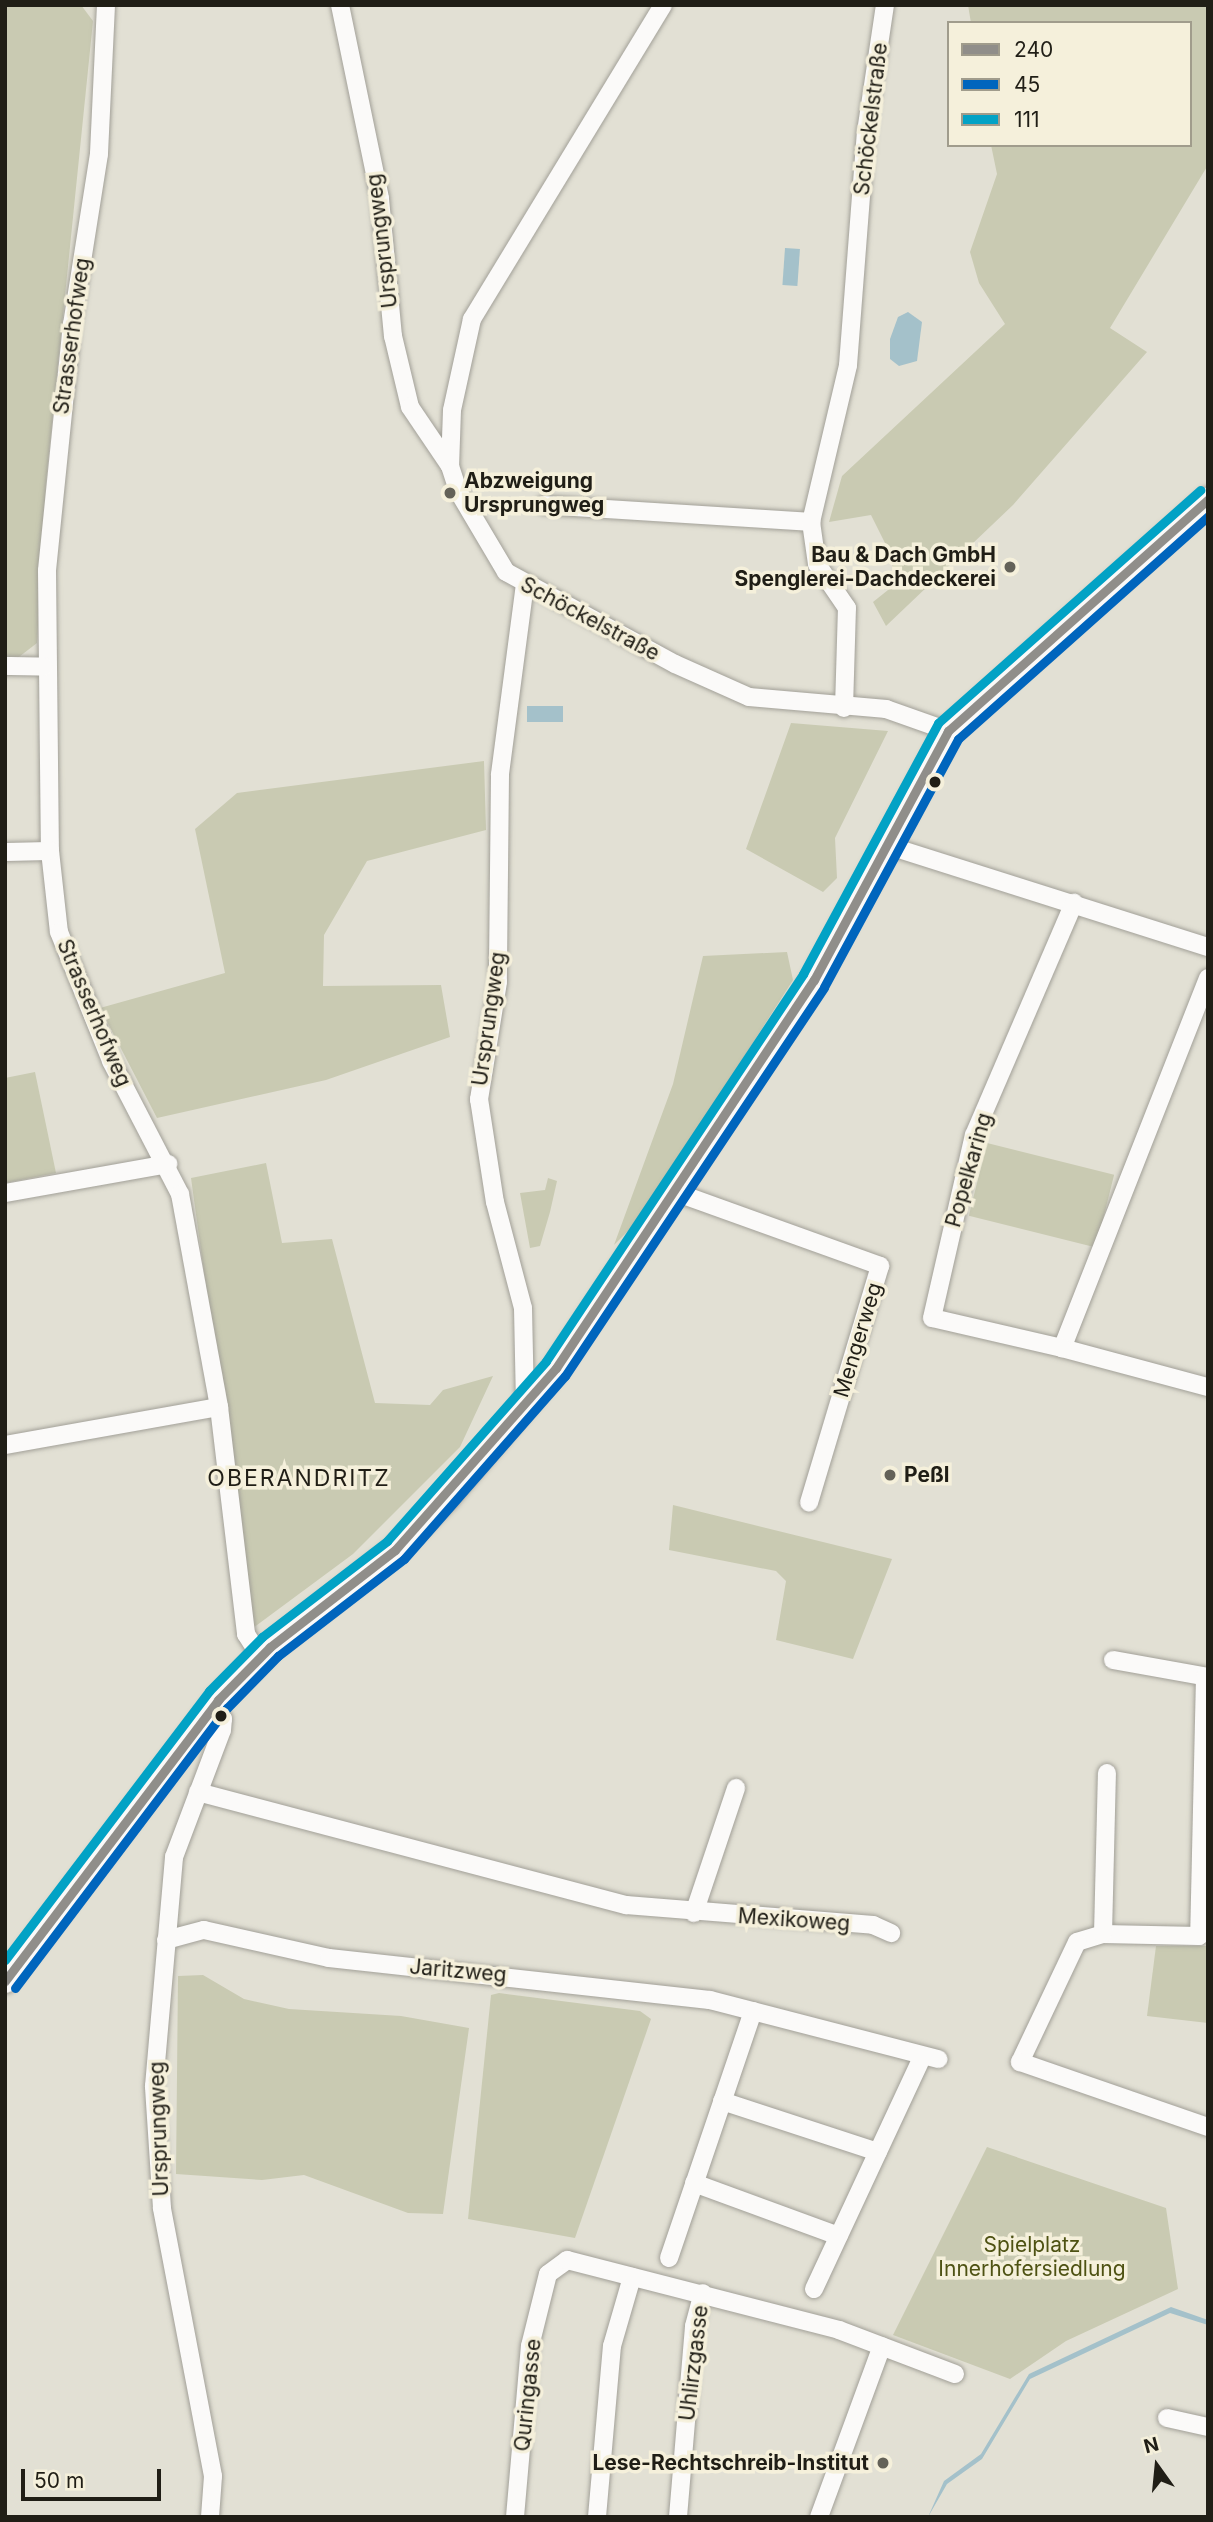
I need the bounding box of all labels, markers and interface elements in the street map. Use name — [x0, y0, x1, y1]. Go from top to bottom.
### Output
legend — [947, 21, 1192, 147]
text: 240 — [1014, 37, 1053, 62]
street label: Schöckelstraße — [849, 41, 893, 197]
text: 45 — [1014, 72, 1040, 97]
text: 111 — [1014, 107, 1040, 132]
street label: Ursprungweg — [361, 172, 403, 310]
street label: Strasserhofweg — [49, 256, 95, 416]
place label: Abzweigung Ursprungweg — [464, 468, 604, 518]
marker: Abzweigung Ursprungweg — [442, 485, 458, 501]
place label: Bau & Dach GmbH Spenglerei-Dachdeckerei — [735, 542, 996, 592]
marker: Bau & Dach GmbH Spenglerei-Dachdeckerei — [1002, 559, 1018, 575]
street label: Schöckelstraße — [516, 572, 664, 666]
unlabelled marker — [928, 775, 942, 789]
street label: Strasserhofweg — [52, 935, 136, 1091]
street label: Ursprungweg — [467, 950, 511, 1088]
street label: Popelkaring — [941, 1110, 997, 1230]
street label: Mengerweg — [829, 1280, 887, 1400]
place label: Peßl — [904, 1462, 949, 1488]
district label: OBERANDRITZ — [209, 1464, 389, 1492]
marker: Peßl — [882, 1467, 898, 1483]
unlabelled marker — [214, 1709, 228, 1723]
street label: Mexikoweg — [737, 1904, 851, 1936]
street label: Jaritzweg — [408, 1954, 508, 1988]
street label: Ursprungweg — [144, 2061, 174, 2197]
park label: Spielplatz Innerhofersiedlung — [938, 2232, 1126, 2282]
street label: Uhlirzgasse — [674, 2304, 714, 2422]
street label: Quringasse — [510, 2337, 546, 2453]
north arrow — [1122, 2431, 1192, 2501]
text: N — [1141, 2432, 1161, 2458]
place label: Lese-Rechtschreib-Institut — [592, 2450, 869, 2476]
marker: Lese-Rechtschreib-Institut — [875, 2455, 891, 2471]
scale bar — [24, 2456, 164, 2500]
text: 50 m — [34, 2468, 84, 2493]

